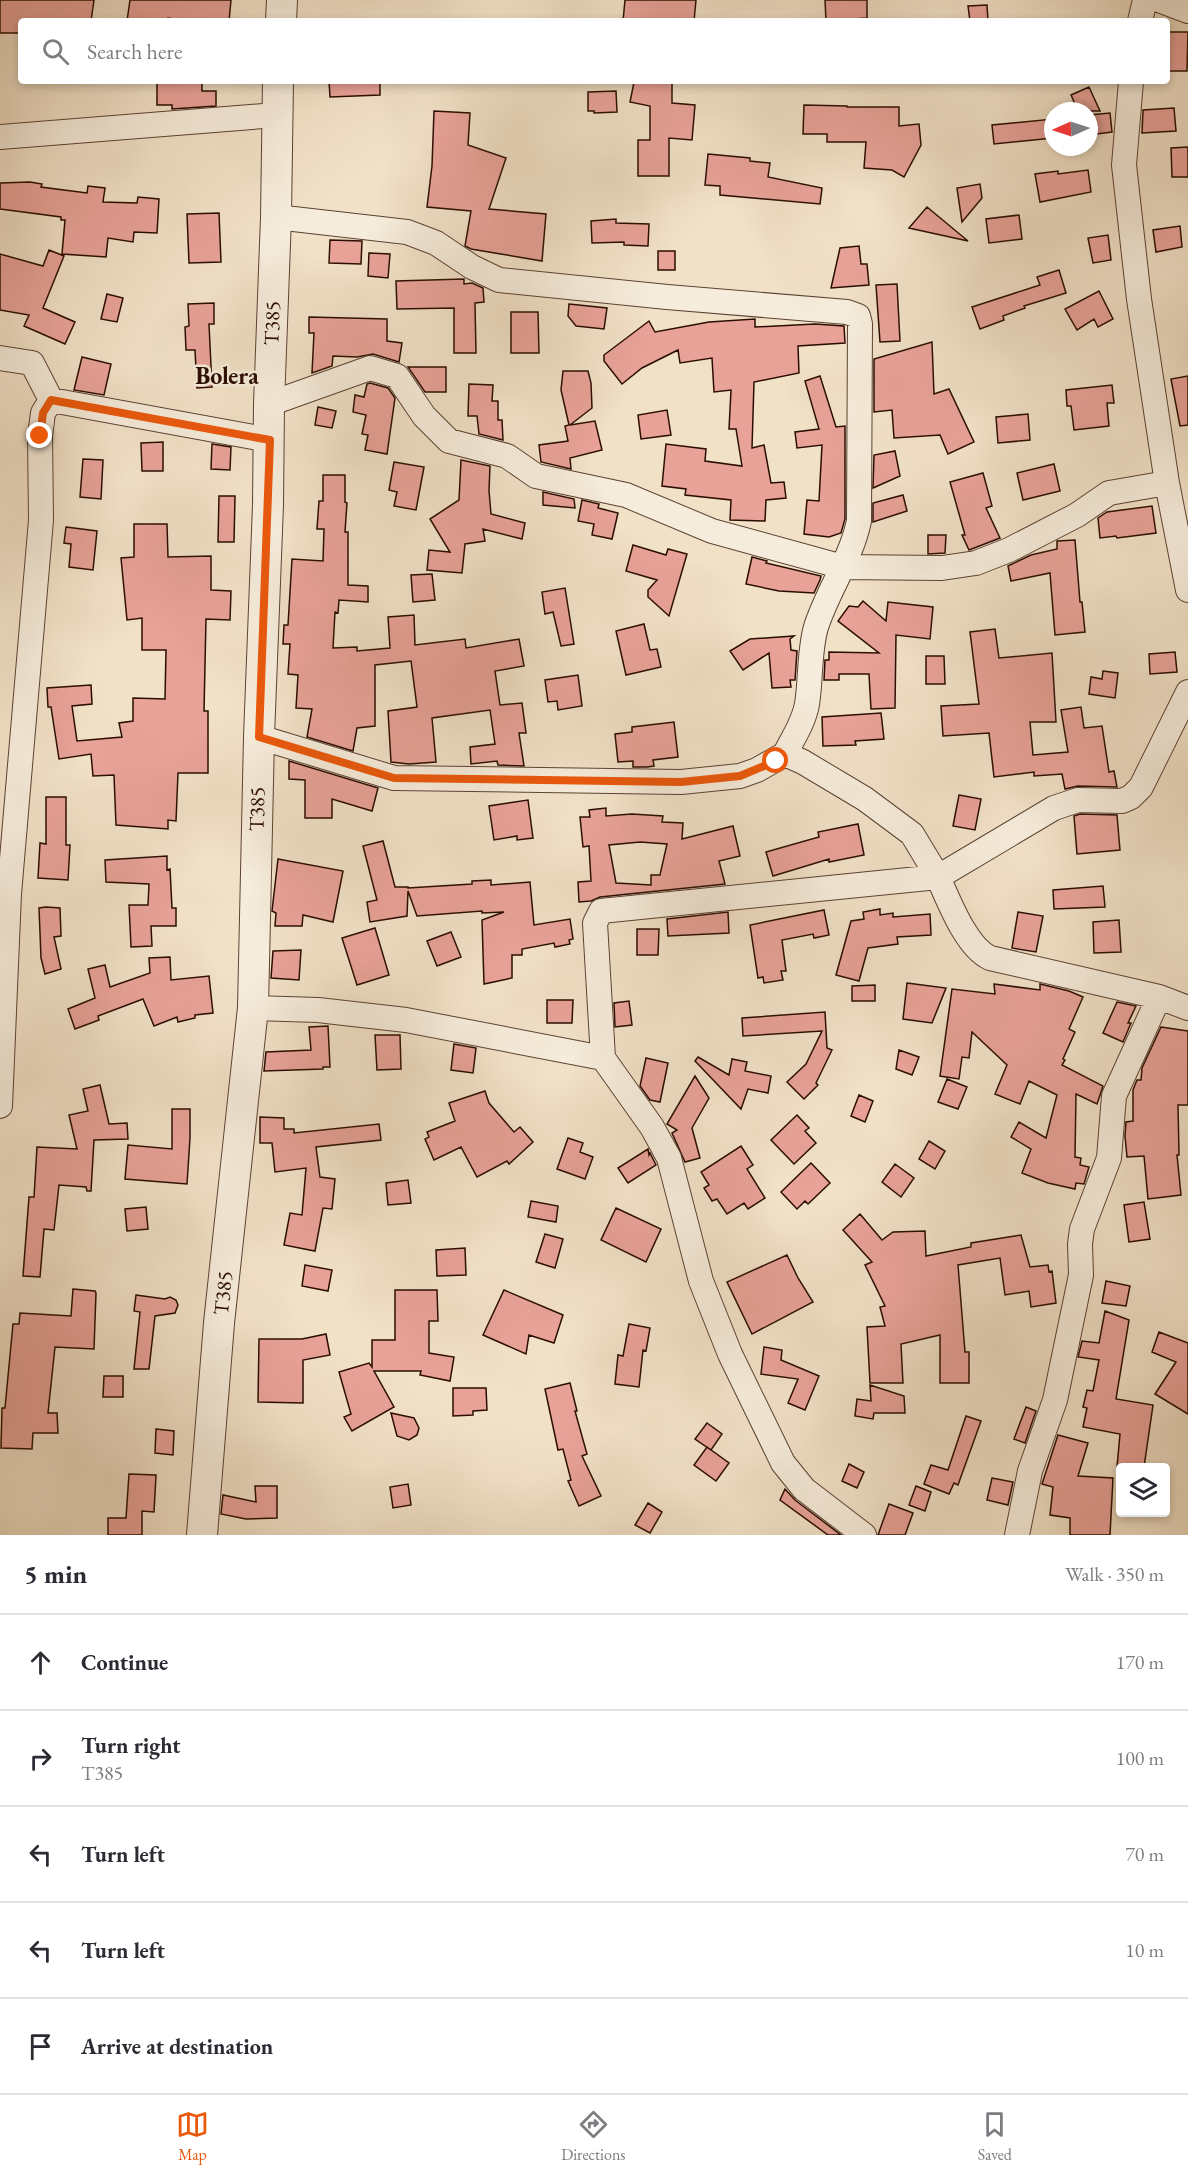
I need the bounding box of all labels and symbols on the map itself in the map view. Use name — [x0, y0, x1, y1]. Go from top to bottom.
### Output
north arrow — [1044, 102, 1098, 156]
street label: T385 — [257, 300, 286, 346]
district label: Bolera — [195, 360, 259, 391]
route end — [26, 422, 52, 448]
route start — [762, 747, 788, 773]
street label: T385 — [243, 787, 270, 831]
street label: T385 — [207, 1270, 238, 1316]

